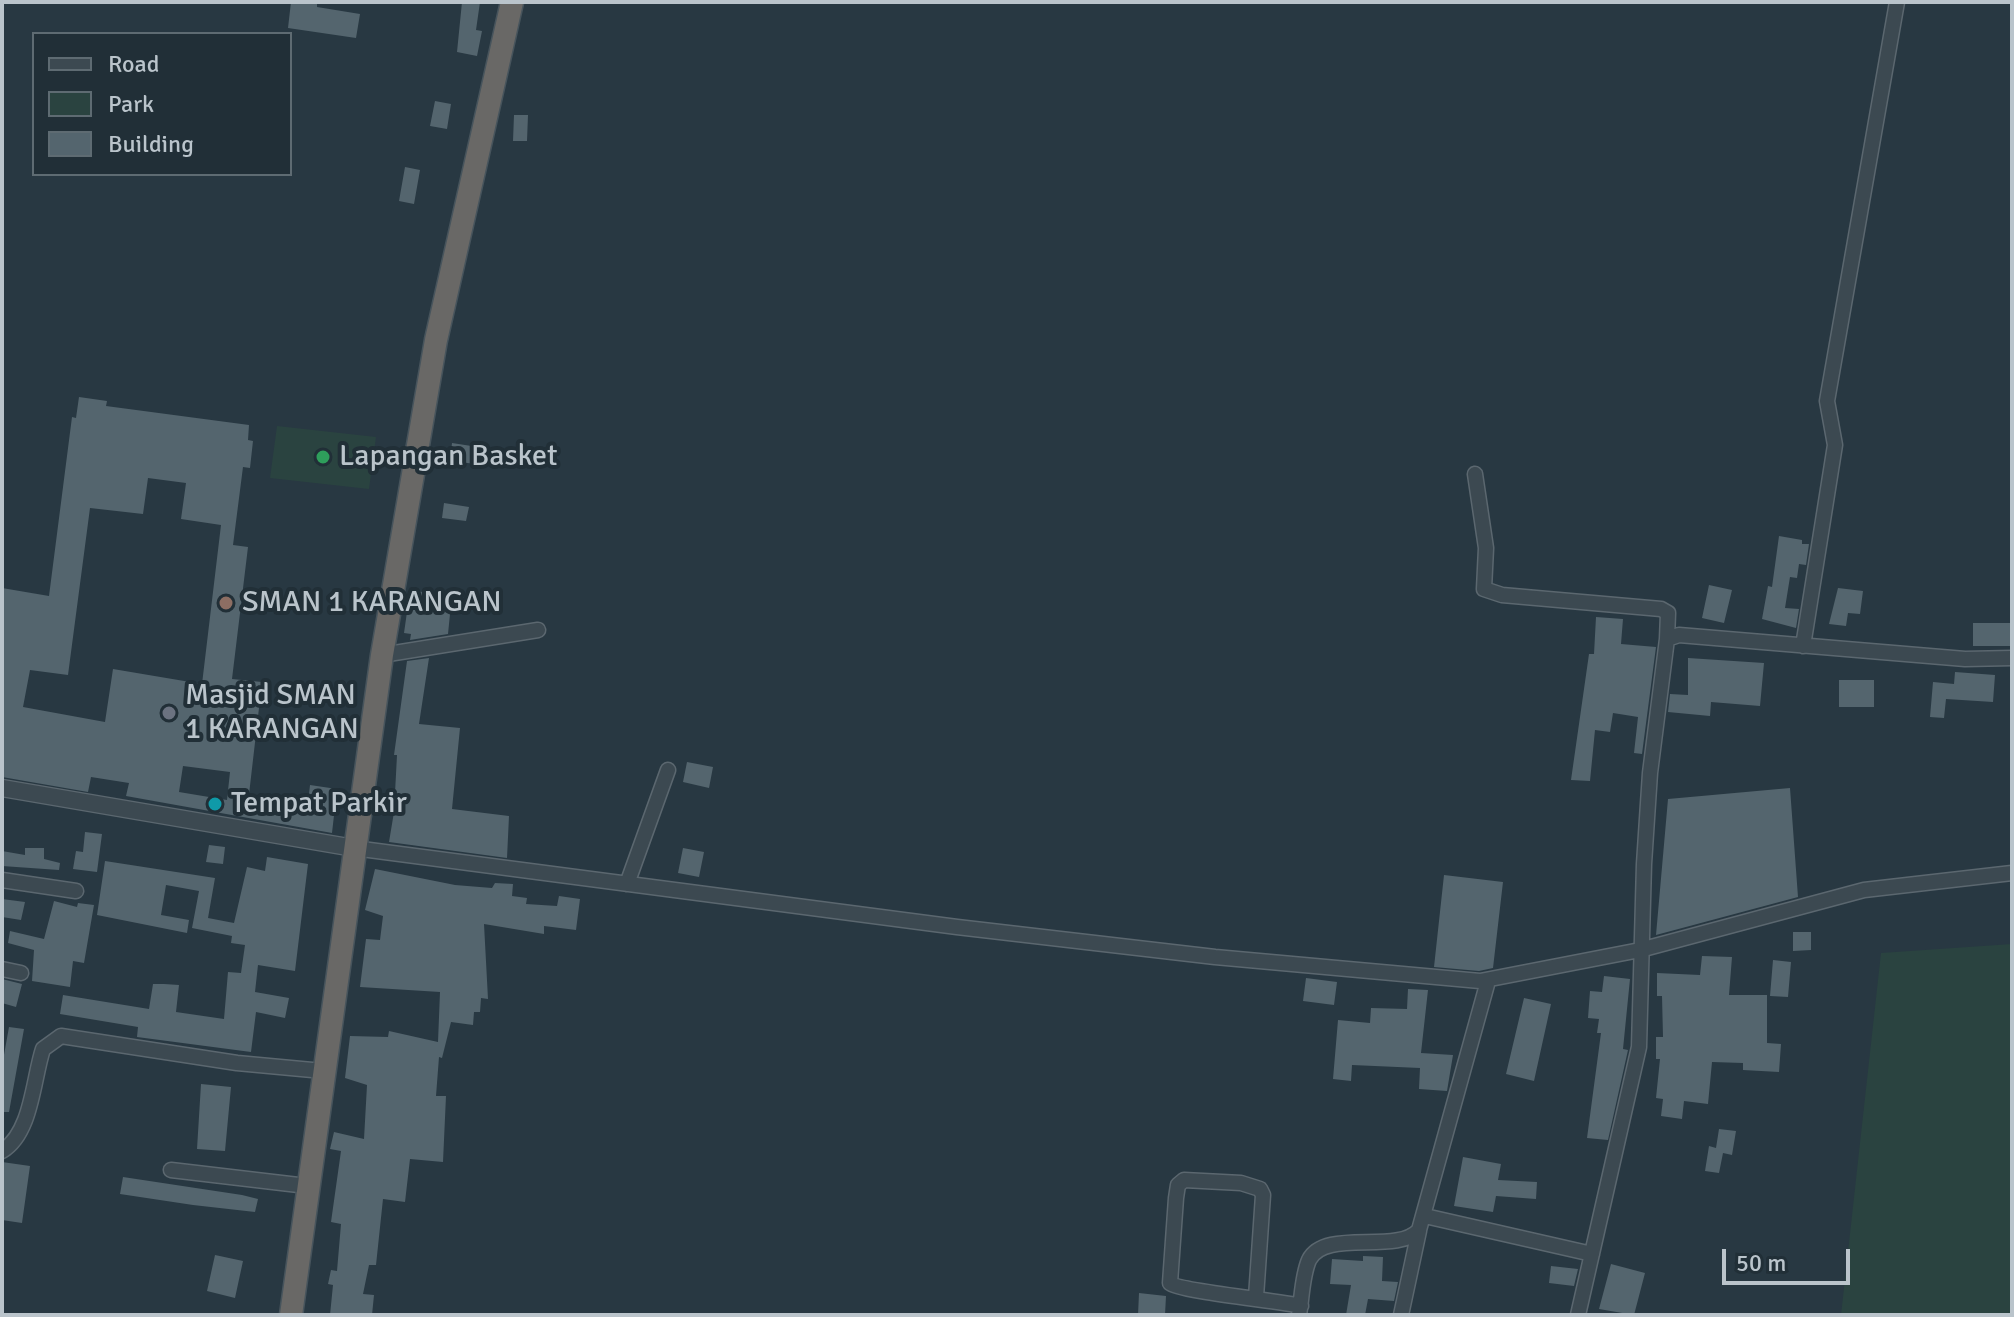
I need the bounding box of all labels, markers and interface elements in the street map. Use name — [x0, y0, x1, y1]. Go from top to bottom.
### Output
legend — [32, 32, 292, 176]
text: Road — [108, 49, 159, 79]
text: Park — [108, 89, 154, 119]
text: Building — [108, 129, 194, 159]
place label: Lapangan Basket — [339, 439, 558, 475]
marker: Lapangan Basket — [314, 448, 332, 466]
place label: SMAN 1 KARANGAN — [242, 585, 502, 621]
marker: SMAN 1 KARANGAN — [217, 594, 235, 612]
place label: Masjid SMAN 1 KARANGAN — [185, 678, 359, 748]
marker: Masjid SMAN 1 KARANGAN — [160, 704, 178, 722]
place label: Tempat Parkir — [231, 786, 407, 822]
marker: Tempat Parkir — [206, 795, 224, 813]
scale bar — [1726, 1233, 1854, 1283]
text: 50 m — [1736, 1248, 1786, 1278]

